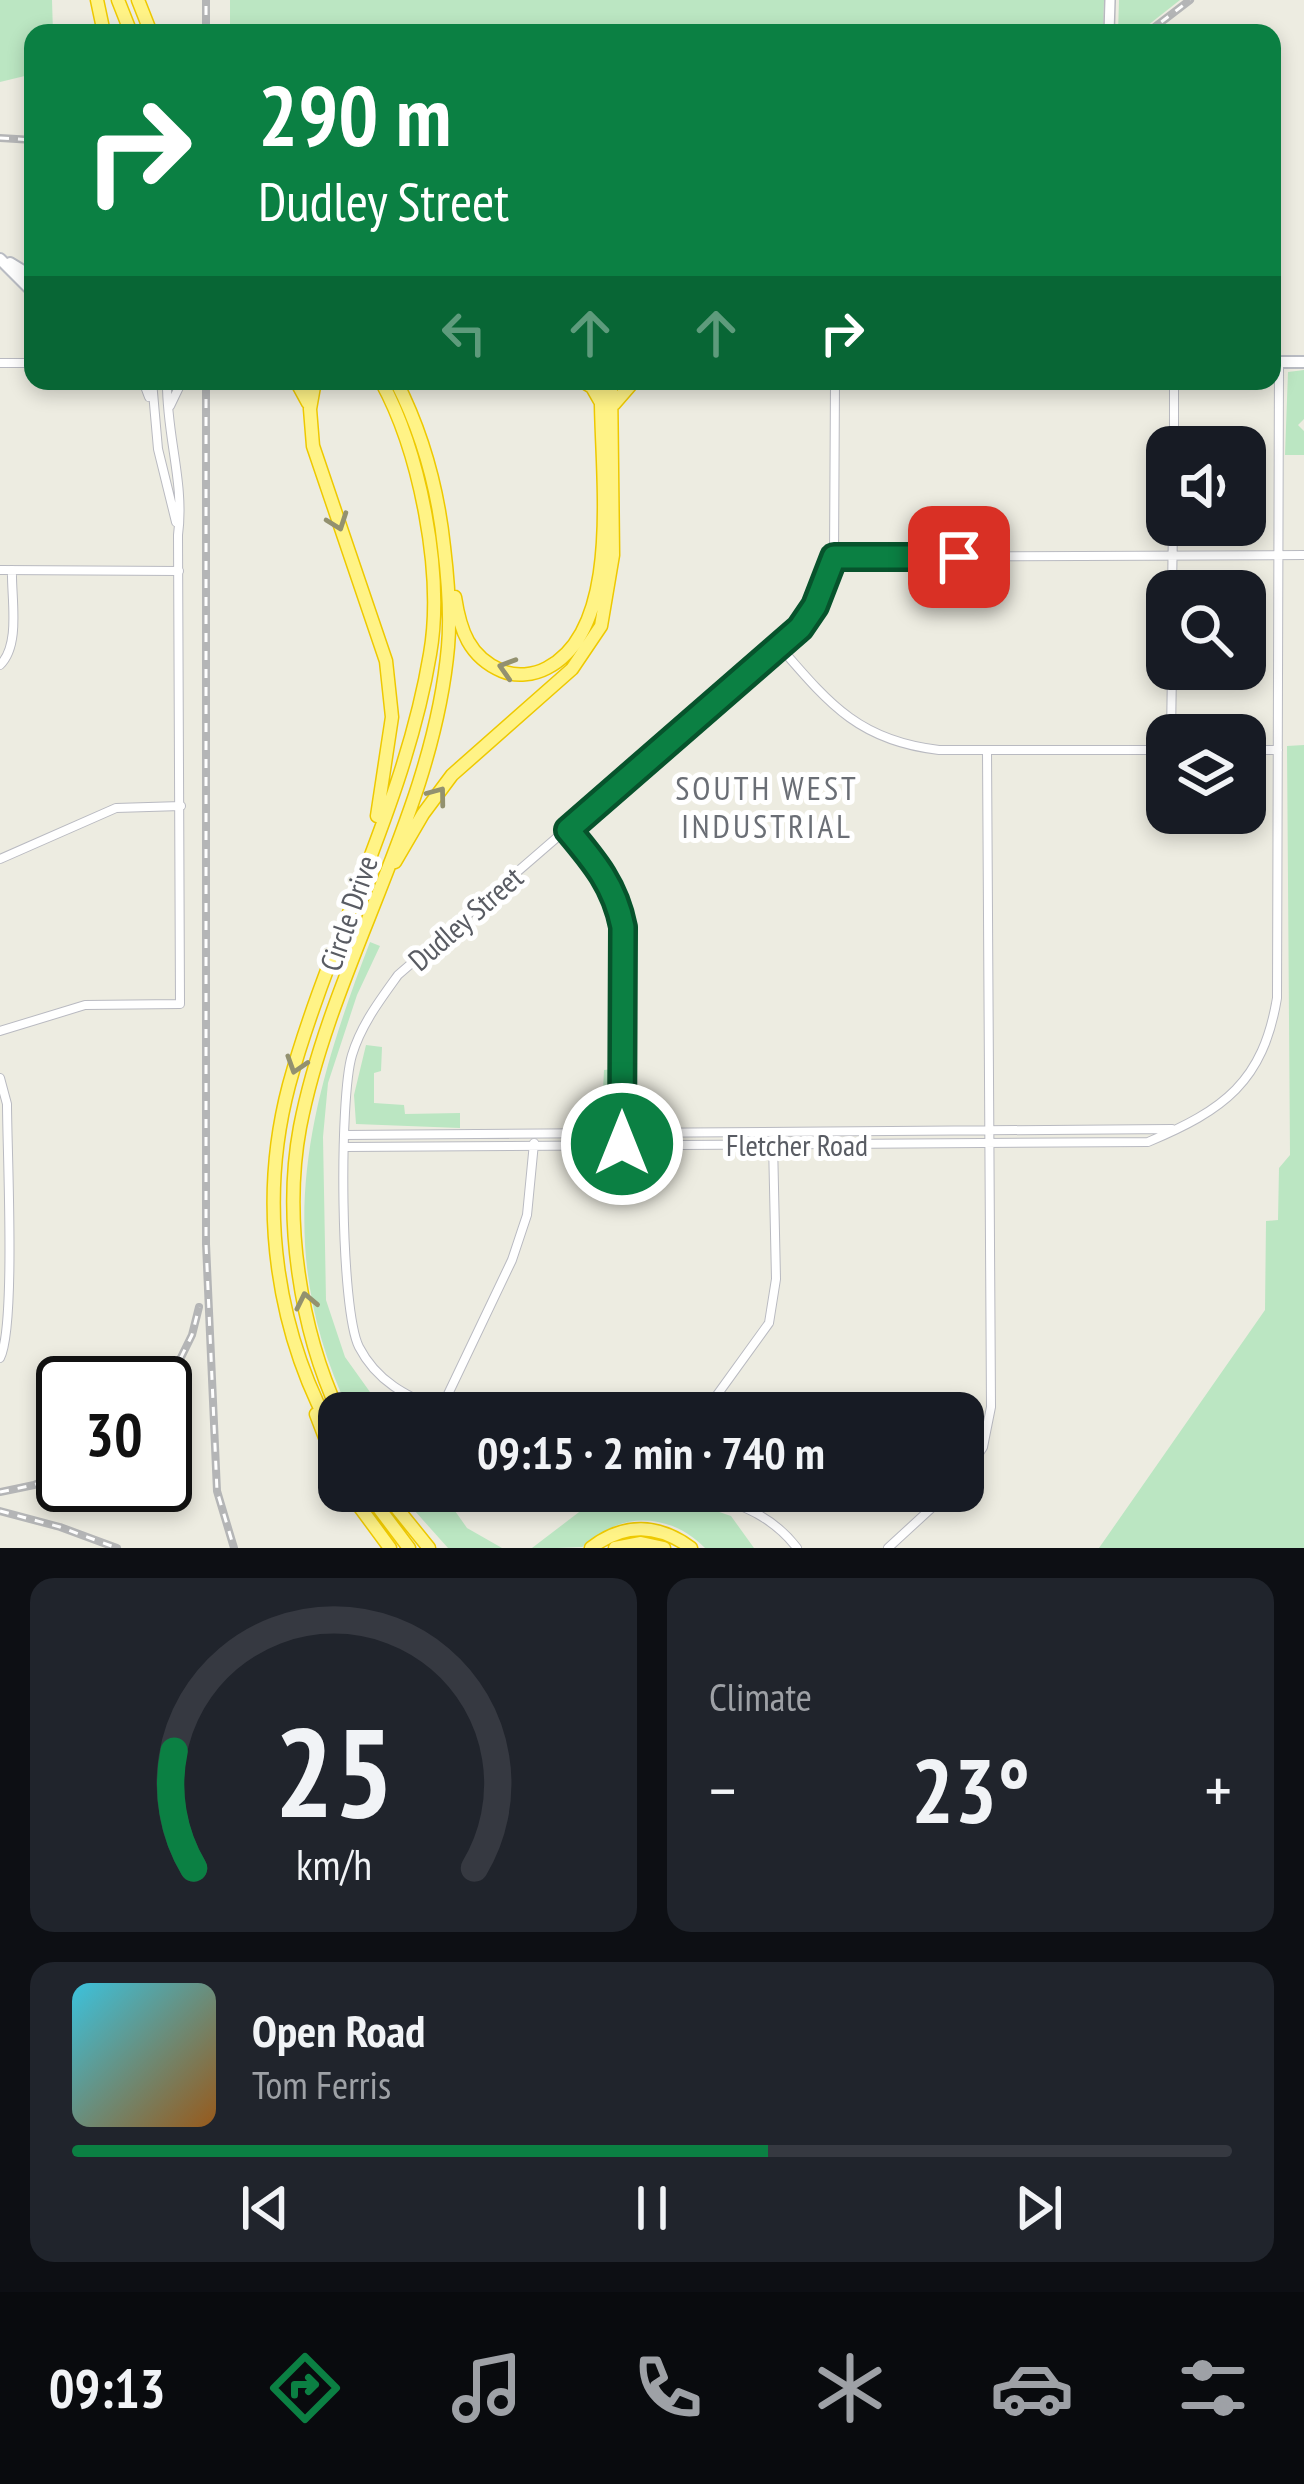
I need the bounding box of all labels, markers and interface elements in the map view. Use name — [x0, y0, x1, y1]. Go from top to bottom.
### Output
text: 290 m — [258, 60, 451, 169]
icon: right — [60, 72, 216, 228]
text: Dudley Street — [258, 166, 509, 236]
icon: left — [431, 300, 497, 366]
icon: ahead — [557, 300, 623, 366]
icon: ahead — [683, 300, 749, 366]
icon: right — [809, 300, 875, 366]
map controls — [1146, 426, 1266, 834]
button: sound — [1146, 426, 1266, 546]
pin — [908, 506, 1010, 608]
one-way arrow — [324, 510, 348, 531]
icon: arrive — [926, 524, 992, 590]
button: search — [1146, 570, 1266, 690]
one-way arrow — [497, 657, 518, 682]
button: layers — [1146, 714, 1266, 834]
district label: SOUTH WEST INDUSTRIAL — [675, 766, 859, 847]
one-way arrow — [423, 786, 445, 808]
street label: Circle Drive — [310, 850, 386, 976]
street label: Dudley Street — [400, 857, 531, 978]
one-way arrow — [285, 1054, 310, 1075]
position arrow — [559, 1081, 685, 1207]
street label: Fletcher Road — [726, 1125, 868, 1164]
one-way arrow — [294, 1292, 319, 1312]
speed limit sign: 30 — [36, 1356, 192, 1512]
text: 09:15 · 2 min · 740 m — [477, 1423, 825, 1481]
text: Climate — [709, 1671, 812, 1722]
text: 25 — [274, 1690, 393, 1851]
text: 23° — [911, 1731, 1030, 1848]
text: − — [709, 1747, 736, 1832]
text: + — [1205, 1747, 1232, 1832]
text: km/h — [295, 1836, 372, 1892]
text: Open Road — [252, 2001, 425, 2059]
text: Tom Ferris — [252, 2059, 391, 2110]
icon: previous — [232, 2175, 298, 2241]
icon: pause — [619, 2175, 685, 2241]
icon: next — [1006, 2175, 1072, 2241]
icon: directions — [263, 2346, 347, 2430]
icon: music — [445, 2346, 529, 2430]
icon: phone — [626, 2346, 710, 2430]
icon: climate — [808, 2346, 892, 2430]
icon: car — [990, 2346, 1074, 2430]
icon: filters — [1171, 2346, 1255, 2430]
text: 09:13 — [49, 2353, 166, 2423]

